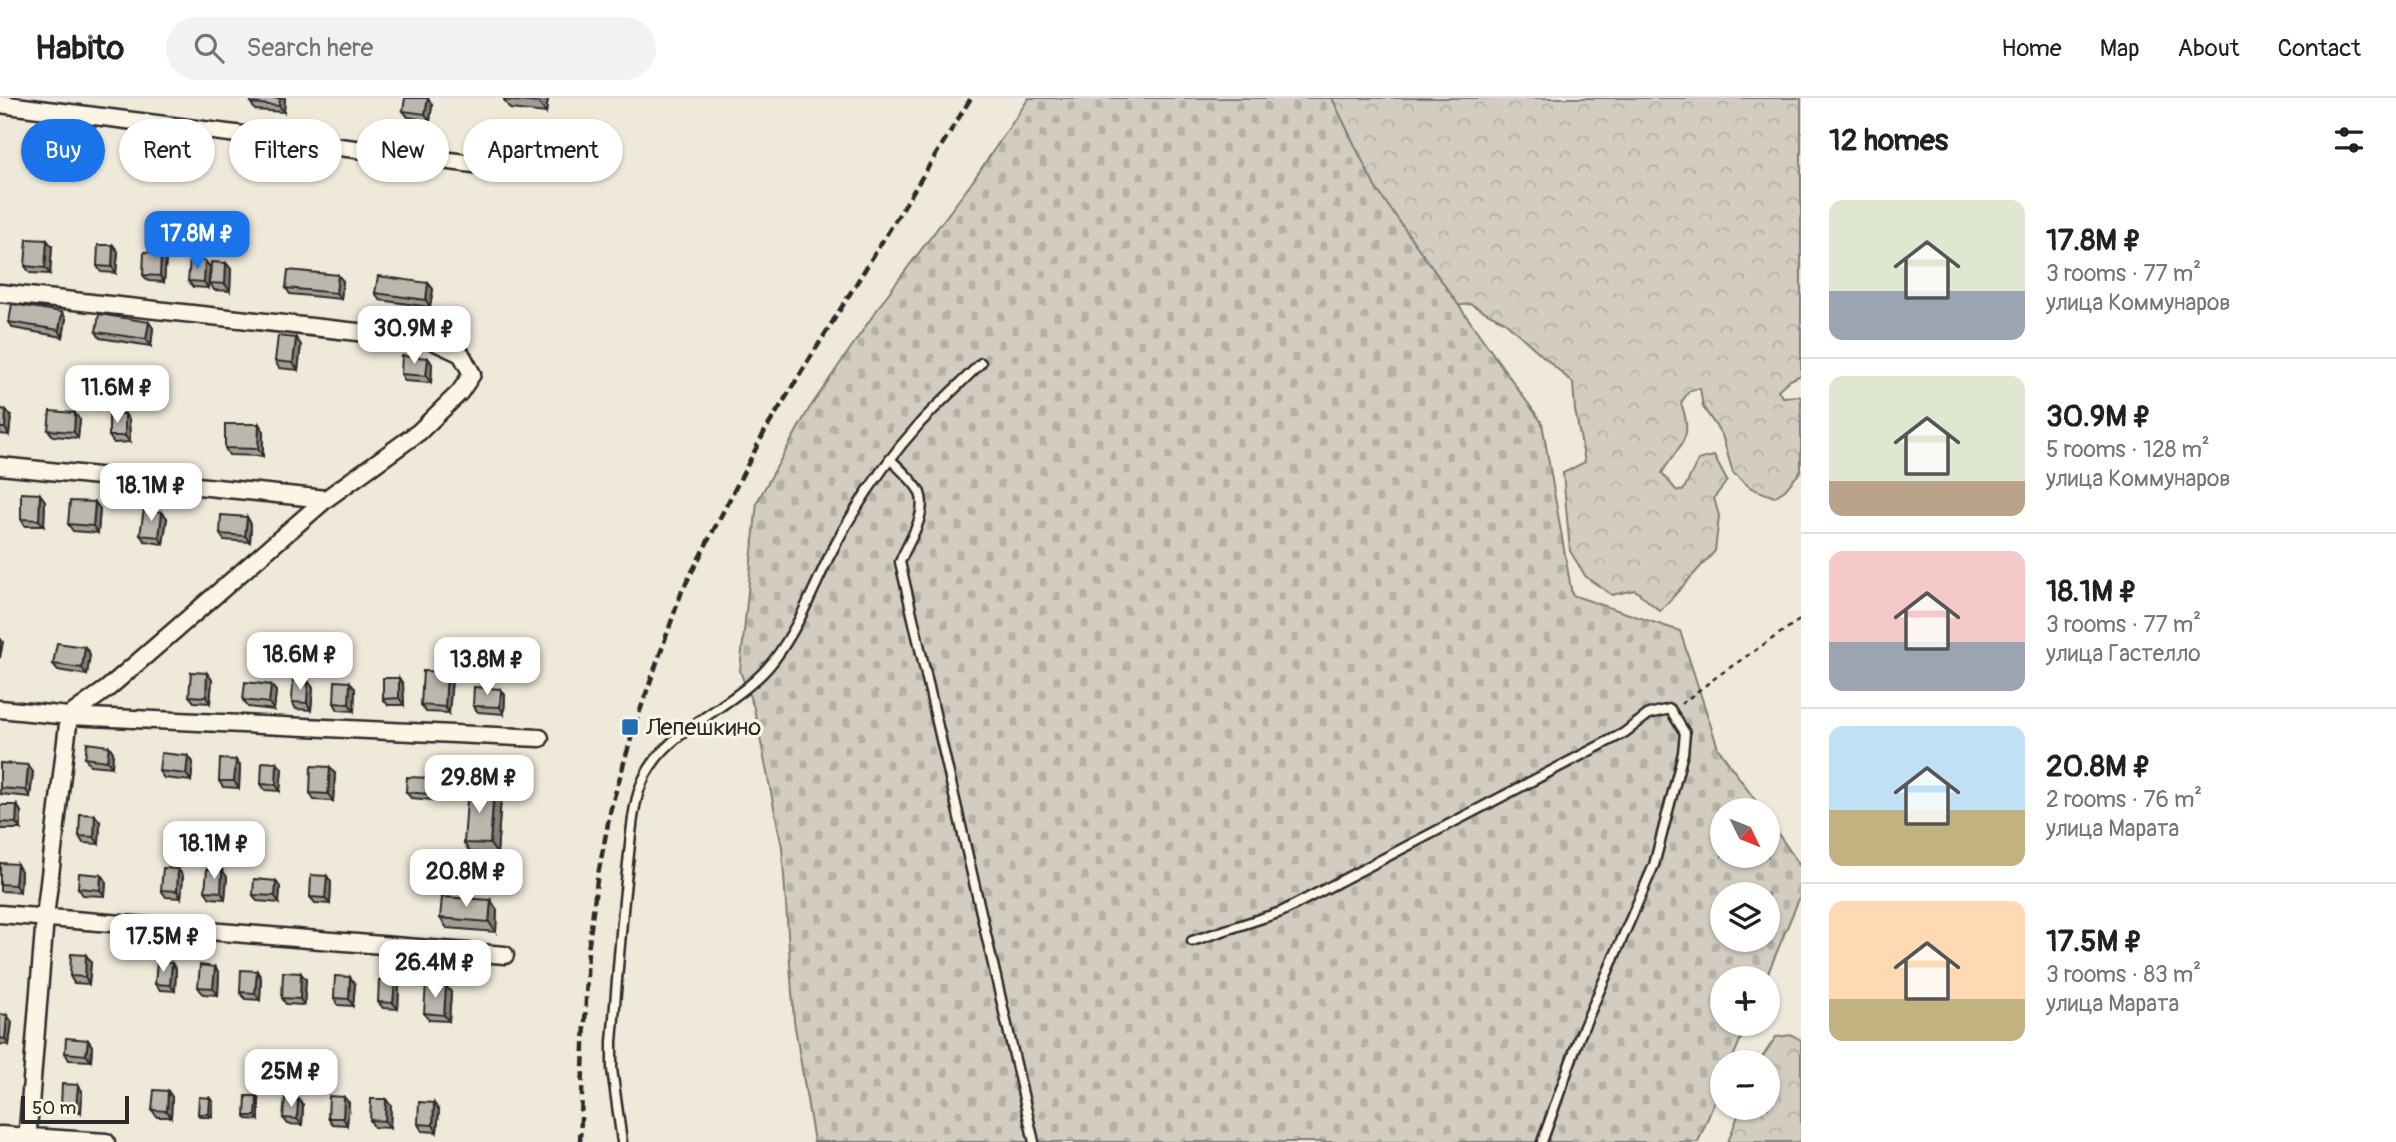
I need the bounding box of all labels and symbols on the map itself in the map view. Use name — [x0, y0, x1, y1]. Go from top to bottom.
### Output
pin: 17.8M ₽ — [132, 212, 262, 271]
pin: 30.9M ₽ — [349, 306, 479, 366]
pin: 11.6M ₽ — [52, 366, 182, 425]
pin: 18.1M ₽ — [86, 464, 216, 523]
pin: 18.6M ₽ — [235, 632, 365, 692]
pin: 13.8M ₽ — [422, 638, 552, 697]
place label: Лепешкино — [645, 713, 761, 742]
marker: Лепешкино — [620, 717, 640, 737]
pin: 29.8M ₽ — [414, 756, 544, 815]
north arrow — [1710, 798, 1780, 868]
pin: 18.1M ₽ — [149, 822, 279, 881]
pin: 20.8M ₽ — [401, 850, 531, 909]
pin: 17.5M ₽ — [98, 914, 228, 974]
pin: 26.4M ₽ — [370, 940, 500, 1000]
pin: 25M ₽ — [242, 1049, 340, 1109]
scale bar — [21, 1093, 130, 1125]

